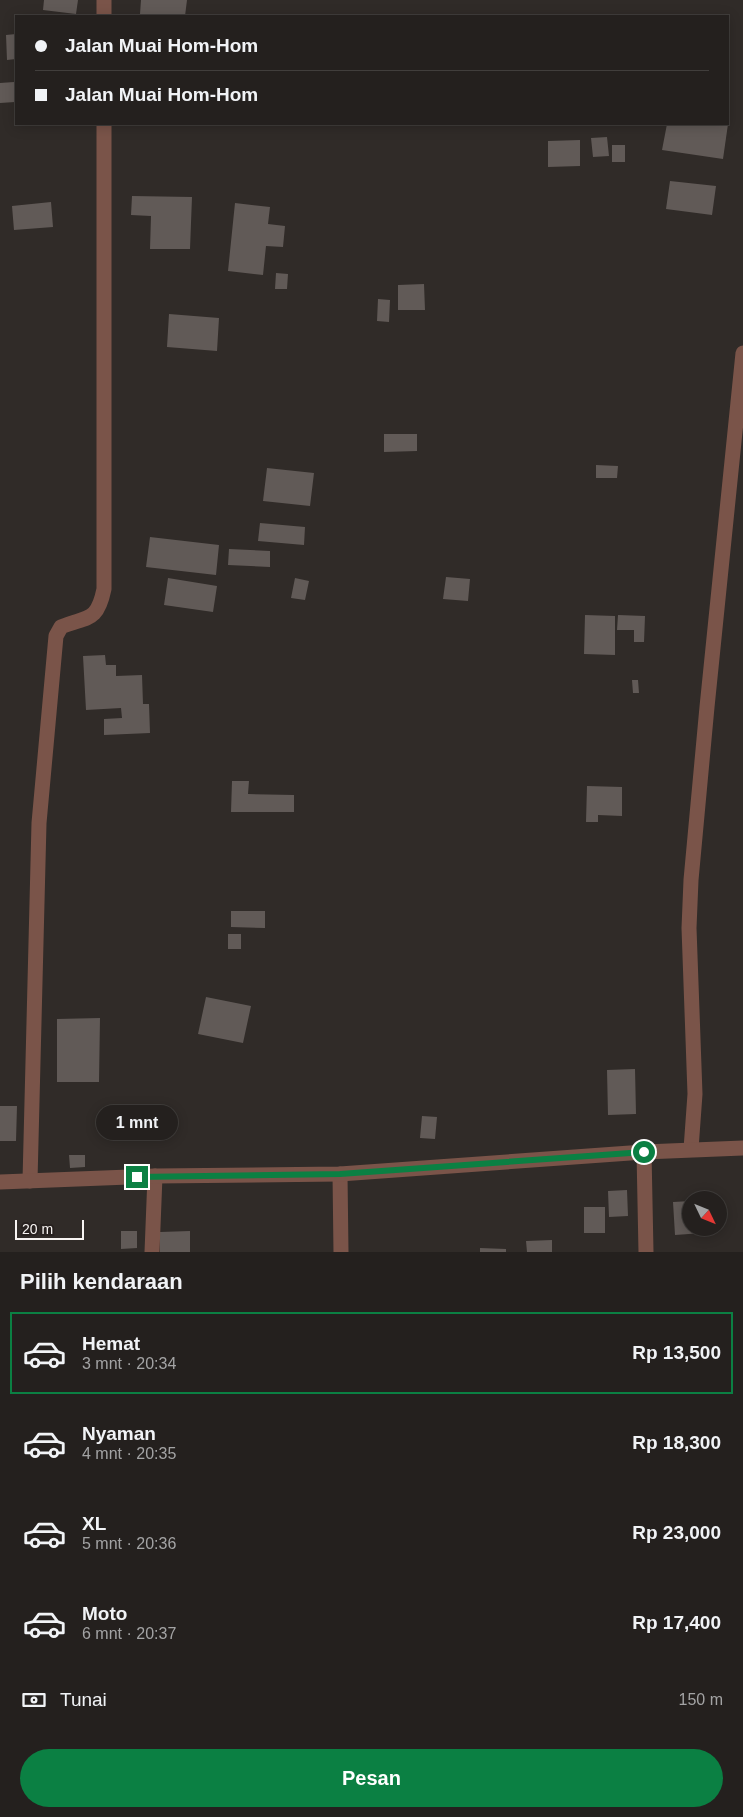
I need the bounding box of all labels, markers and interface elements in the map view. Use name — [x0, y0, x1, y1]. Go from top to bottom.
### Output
text: Jalan Muai Hom-Hom — [65, 35, 258, 56]
text: Jalan Muai Hom-Hom — [65, 84, 258, 105]
callout: 1 mnt — [96, 1104, 178, 1140]
text: 1 mnt — [116, 1114, 158, 1131]
route start — [633, 1141, 655, 1163]
route end — [126, 1166, 148, 1188]
north arrow — [682, 1191, 728, 1236]
map controls — [682, 1191, 727, 1236]
scale bar — [15, 1217, 84, 1240]
text: 20 m — [22, 1221, 53, 1237]
text: Pilih kendaraan — [20, 1269, 183, 1294]
icon: car — [22, 1331, 67, 1376]
text: Hemat — [82, 1333, 140, 1354]
text: Rp 13,500 — [632, 1342, 721, 1363]
text: 3 mnt · 20:34 — [82, 1355, 176, 1372]
icon: car — [22, 1421, 67, 1466]
text: Nyaman — [82, 1423, 156, 1444]
text: Rp 18,300 — [632, 1432, 721, 1453]
text: 4 mnt · 20:35 — [82, 1445, 176, 1462]
icon: car — [22, 1511, 67, 1556]
text: XL — [82, 1513, 106, 1534]
text: Rp 23,000 — [632, 1522, 721, 1543]
text: 5 mnt · 20:36 — [82, 1535, 176, 1552]
icon: car — [22, 1601, 67, 1646]
text: Moto — [82, 1603, 127, 1624]
text: Rp 17,400 — [632, 1612, 721, 1633]
text: 6 mnt · 20:37 — [82, 1625, 176, 1642]
icon: cash — [20, 1686, 48, 1714]
text: Tunai — [60, 1689, 107, 1710]
text: 150 m — [679, 1691, 723, 1708]
button: Pesan — [20, 1749, 723, 1807]

